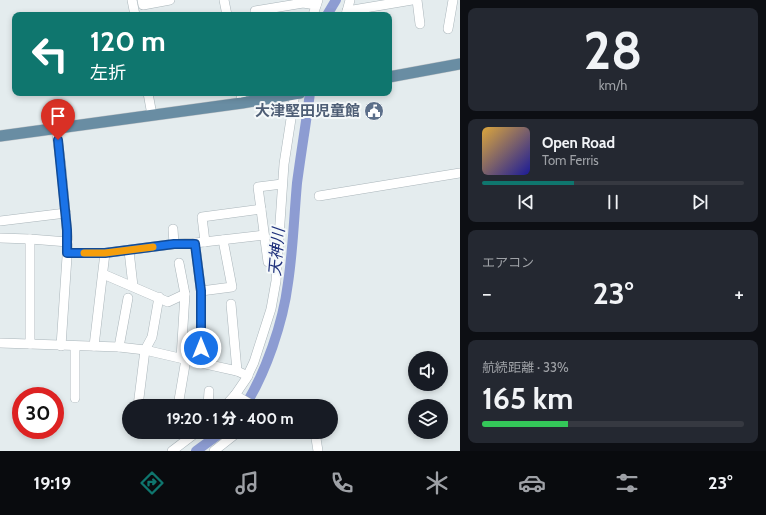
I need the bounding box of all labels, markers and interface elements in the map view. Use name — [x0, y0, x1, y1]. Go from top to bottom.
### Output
text: 28 — [584, 19, 642, 82]
text: 120 m — [90, 24, 166, 58]
icon: left — [24, 28, 76, 80]
text: 左折 — [90, 62, 126, 84]
text: km/h — [599, 77, 627, 93]
pin — [41, 99, 75, 140]
public building icon: 大津堅田児童館 — [363, 100, 385, 122]
place label: 大津堅田児童館 — [255, 102, 360, 120]
icon: arrive — [47, 105, 69, 127]
text: Open Road — [542, 134, 615, 152]
text: Tom Ferris — [542, 152, 599, 168]
icon: previous — [515, 191, 537, 213]
icon: pause — [602, 191, 624, 213]
icon: next — [689, 191, 711, 213]
water label: 天神川 — [265, 225, 288, 277]
text: エアコン — [482, 254, 534, 270]
text: 23° — [593, 275, 633, 312]
text: − — [482, 280, 492, 307]
text: + — [734, 280, 744, 307]
position arrow — [180, 327, 222, 369]
map controls — [408, 351, 448, 439]
button: sound — [408, 351, 448, 391]
text: 航続距離 · 33% — [482, 359, 569, 375]
text: 165 km — [482, 380, 573, 417]
speed limit sign: 30 — [12, 387, 64, 439]
button: layers — [408, 399, 448, 439]
text: 19:20 · 1 分 · 400 m — [166, 410, 294, 428]
icon: directions — [138, 469, 166, 497]
icon: music — [233, 469, 261, 497]
icon: phone — [328, 469, 356, 497]
icon: climate — [423, 469, 451, 497]
icon: car — [518, 469, 546, 497]
icon: filters — [613, 469, 641, 497]
text: 19:19 — [34, 472, 71, 494]
text: 23° — [708, 472, 732, 494]

